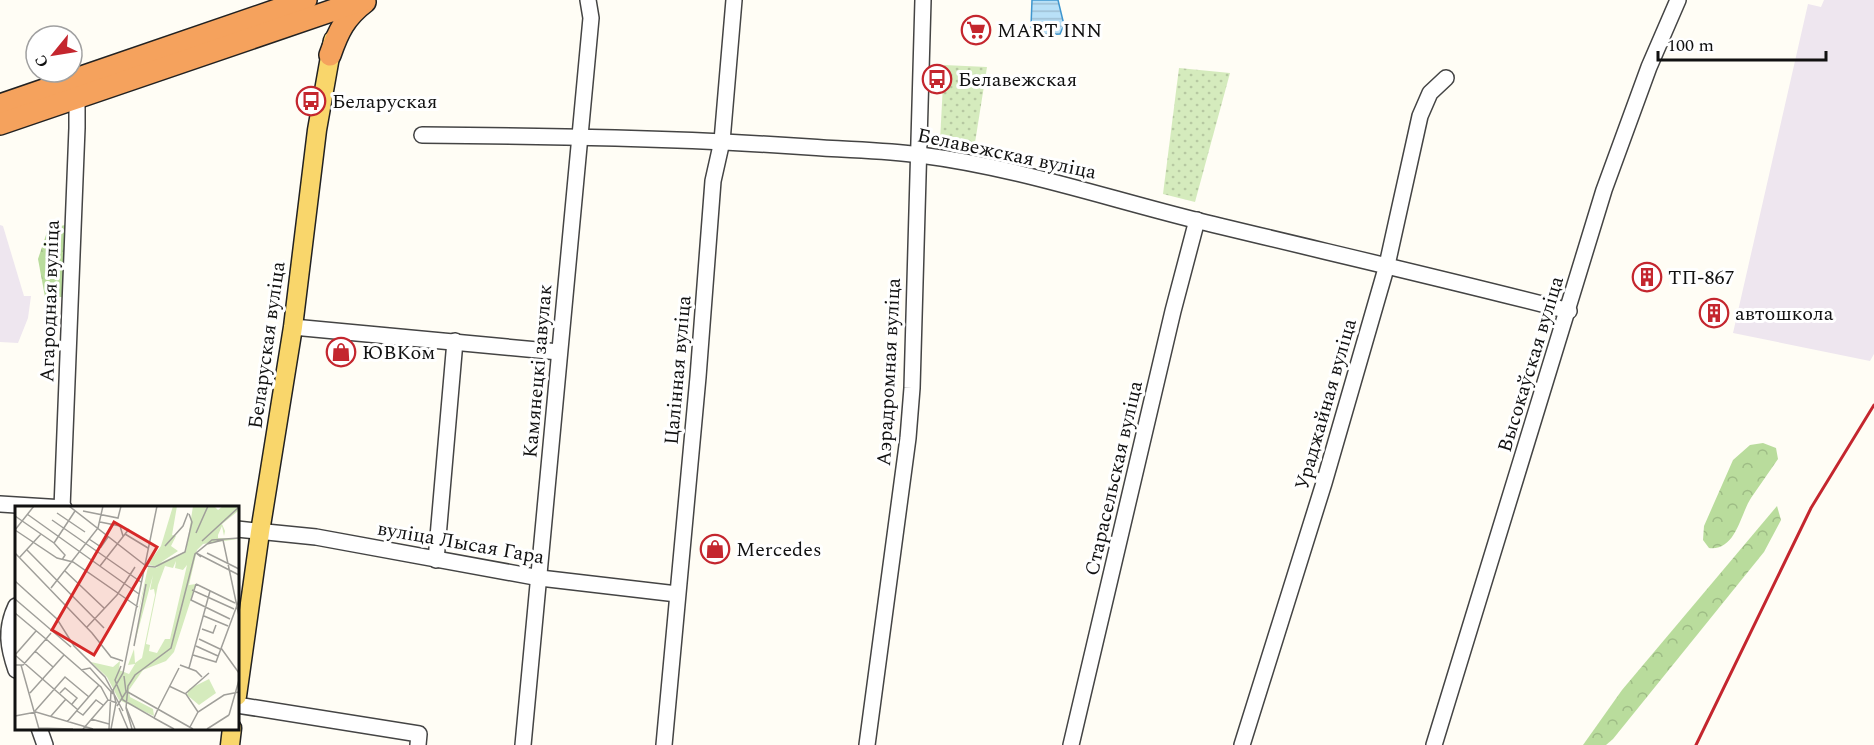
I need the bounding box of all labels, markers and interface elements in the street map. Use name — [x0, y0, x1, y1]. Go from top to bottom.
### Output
supermarket icon: MART INN — [960, 14, 992, 46]
place label: MART INN — [997, 16, 1102, 46]
north arrow — [24, 24, 84, 84]
scale bar — [1658, 24, 1826, 62]
text: 100 m — [1667, 32, 1714, 59]
text: С — [29, 50, 55, 72]
bus stop icon: Белавежская — [921, 63, 953, 95]
place label: Белавежская — [958, 65, 1077, 95]
bus stop icon: Беларуская — [295, 85, 327, 117]
place label: Беларуская — [332, 87, 437, 117]
street label: Белавежская вуліца — [914, 120, 1099, 188]
street label: Агародная вуліца — [32, 219, 68, 383]
street label: Беларуская вуліца — [240, 259, 294, 431]
building icon: ТП-867 — [1631, 261, 1663, 293]
place label: ТП-867 — [1668, 263, 1735, 293]
street label: Высокаўская вуліца — [1490, 272, 1572, 456]
street label: Аэрадромная вуліца — [869, 277, 909, 467]
street label: Камянецкі завулак — [515, 283, 561, 459]
street label: Цалінная вуліца — [657, 294, 699, 446]
building icon: автошкола — [1698, 297, 1730, 329]
place label: автошкола — [1735, 299, 1834, 329]
street label: Ураджайная вуліца — [1287, 315, 1365, 493]
shop icon: ЮВКом — [325, 336, 357, 368]
place label: ЮВКом — [362, 338, 435, 368]
street label: Старасельская вуліца — [1077, 378, 1151, 579]
inset map — [15, 506, 238, 730]
street label: вуліца Лысая Гара — [375, 514, 547, 573]
shop icon: Mercedes — [699, 533, 731, 565]
place label: Mercedes — [736, 535, 822, 565]

